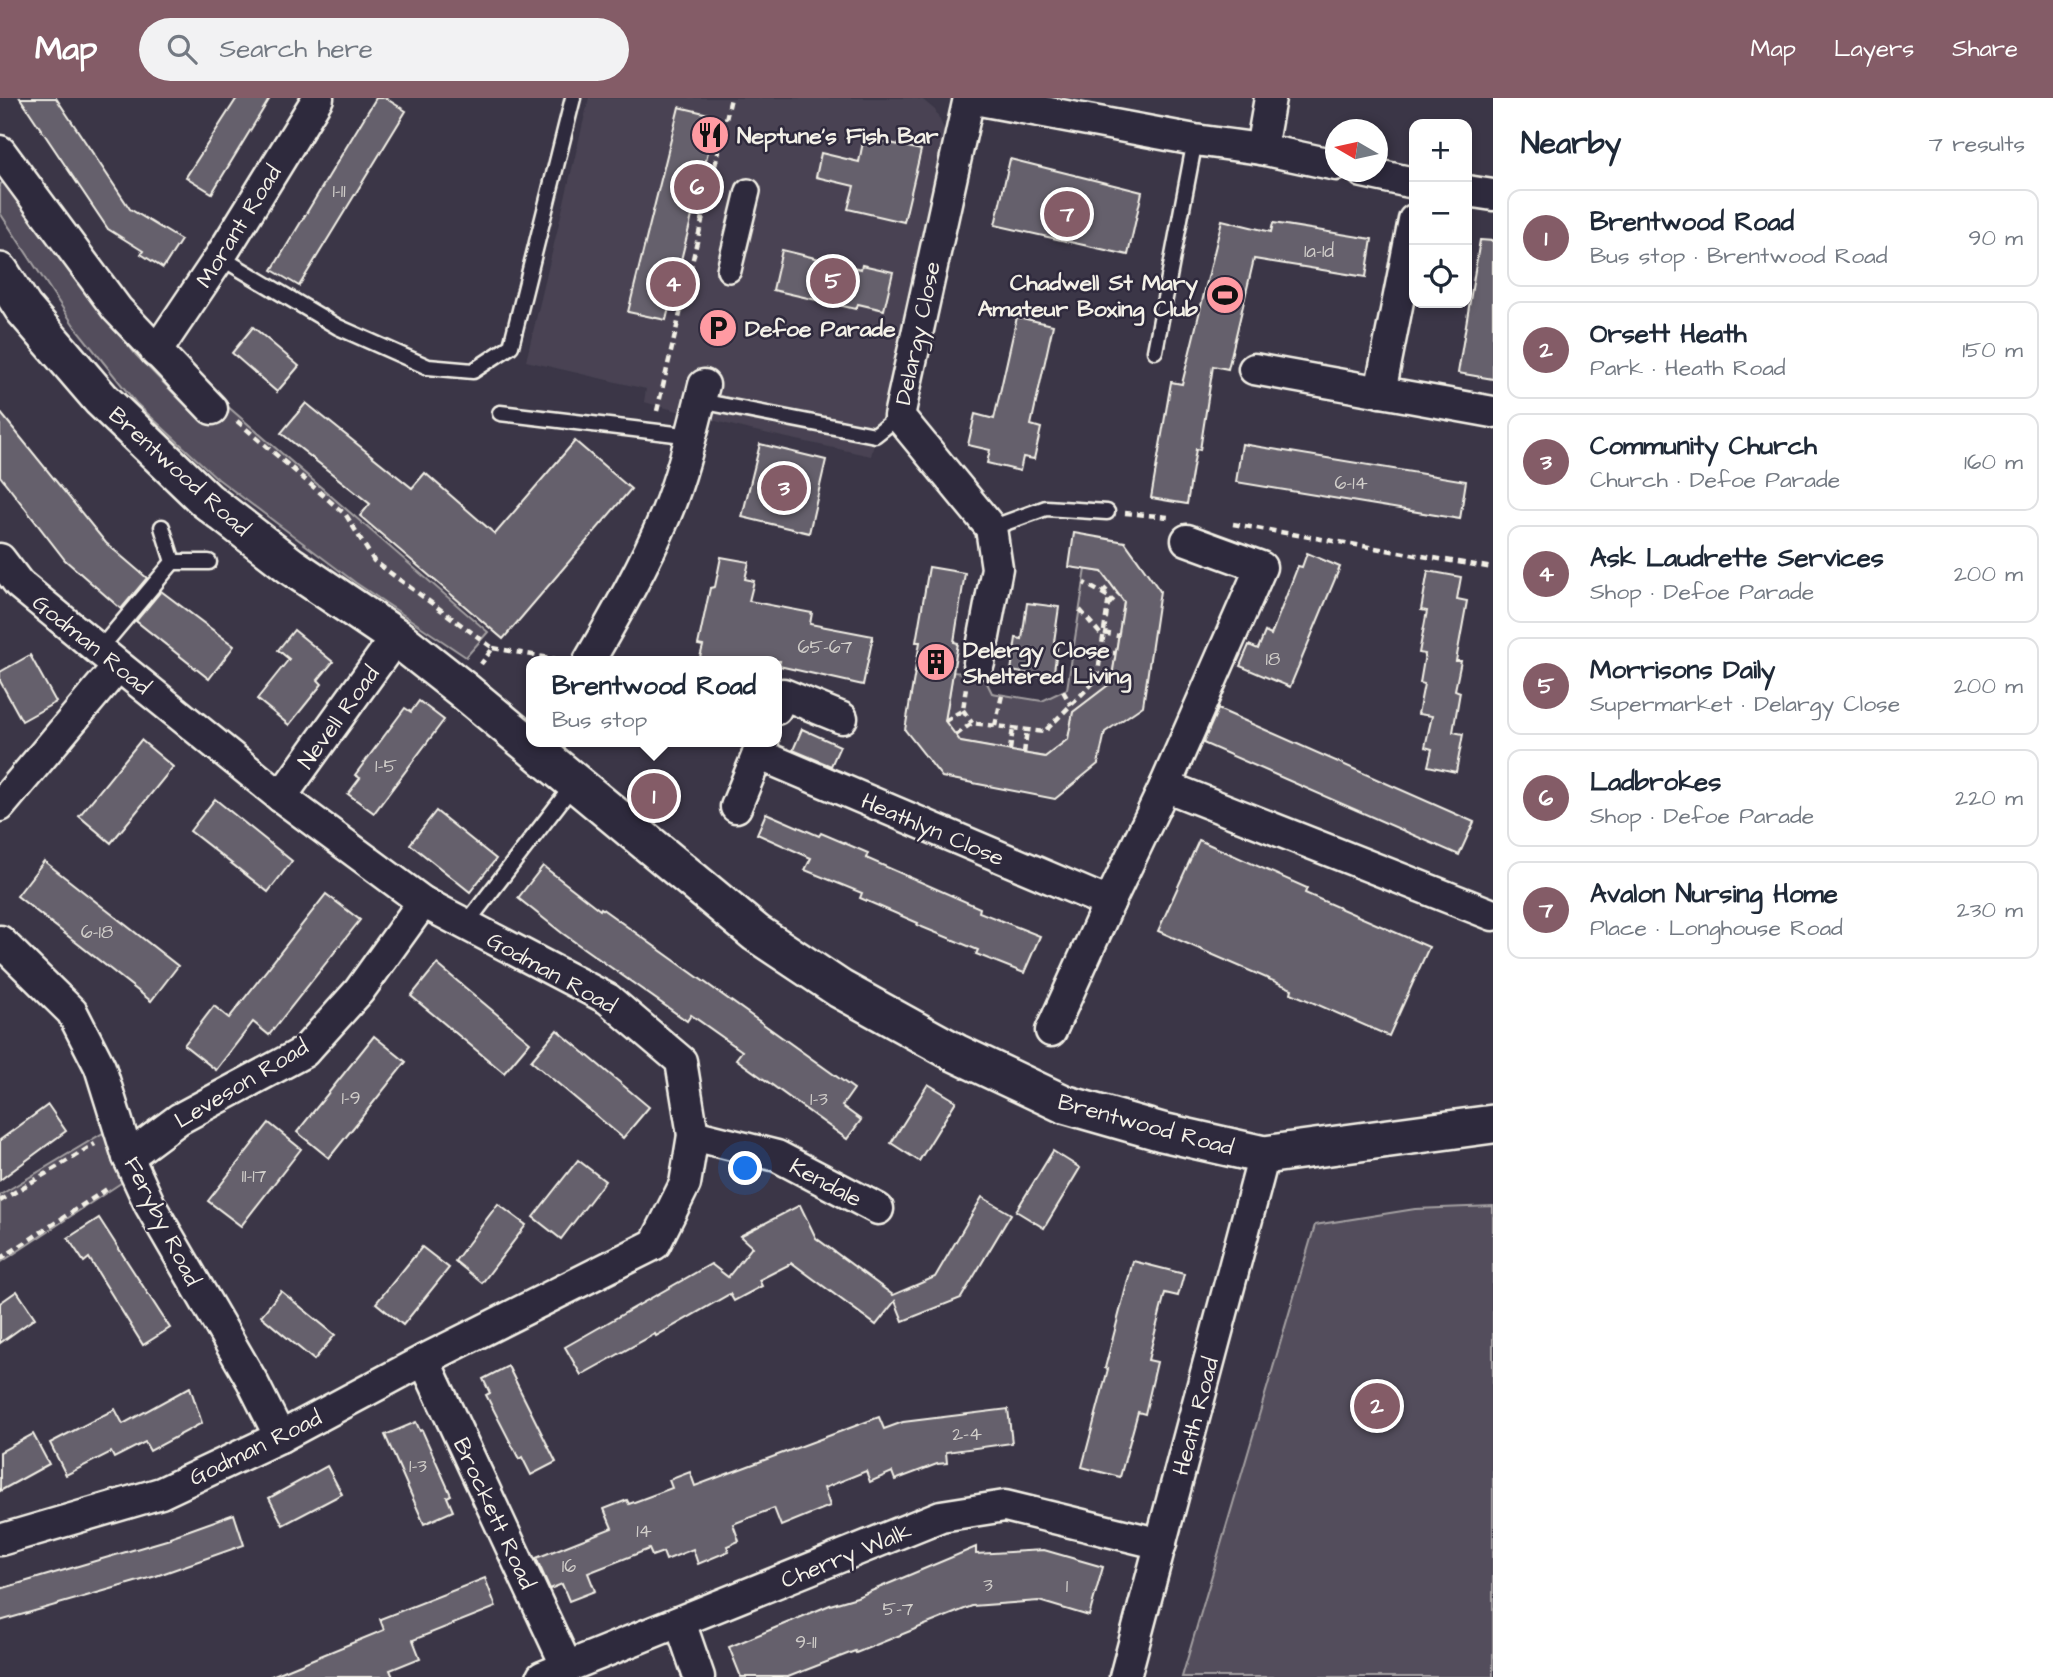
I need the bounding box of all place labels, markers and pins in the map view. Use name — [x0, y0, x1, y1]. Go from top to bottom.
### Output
restaurant icon: Neptune's Fish Bar — [689, 114, 731, 156]
place label: Neptune's Fish Bar — [737, 120, 939, 152]
pin: 6 — [674, 161, 720, 213]
pin: 7 — [1044, 188, 1090, 240]
pin: 5 — [810, 255, 856, 307]
pin: 4 — [650, 258, 696, 310]
place label: Chadwell St Mary Amateur Boxing Club — [978, 267, 1198, 326]
sports icon: Chadwell St Mary Amateur Boxing Club — [1204, 274, 1246, 316]
parking icon: Defoe Parade — [697, 307, 739, 349]
place label: Defoe Parade — [745, 313, 896, 345]
pin: 3 — [761, 462, 807, 514]
place label: Delergy Close Sheltered Living — [962, 634, 1131, 693]
building icon: Delergy Close Sheltered Living — [915, 641, 957, 683]
pin: 1 — [631, 770, 677, 822]
pin: 2 — [1354, 1380, 1400, 1432]

